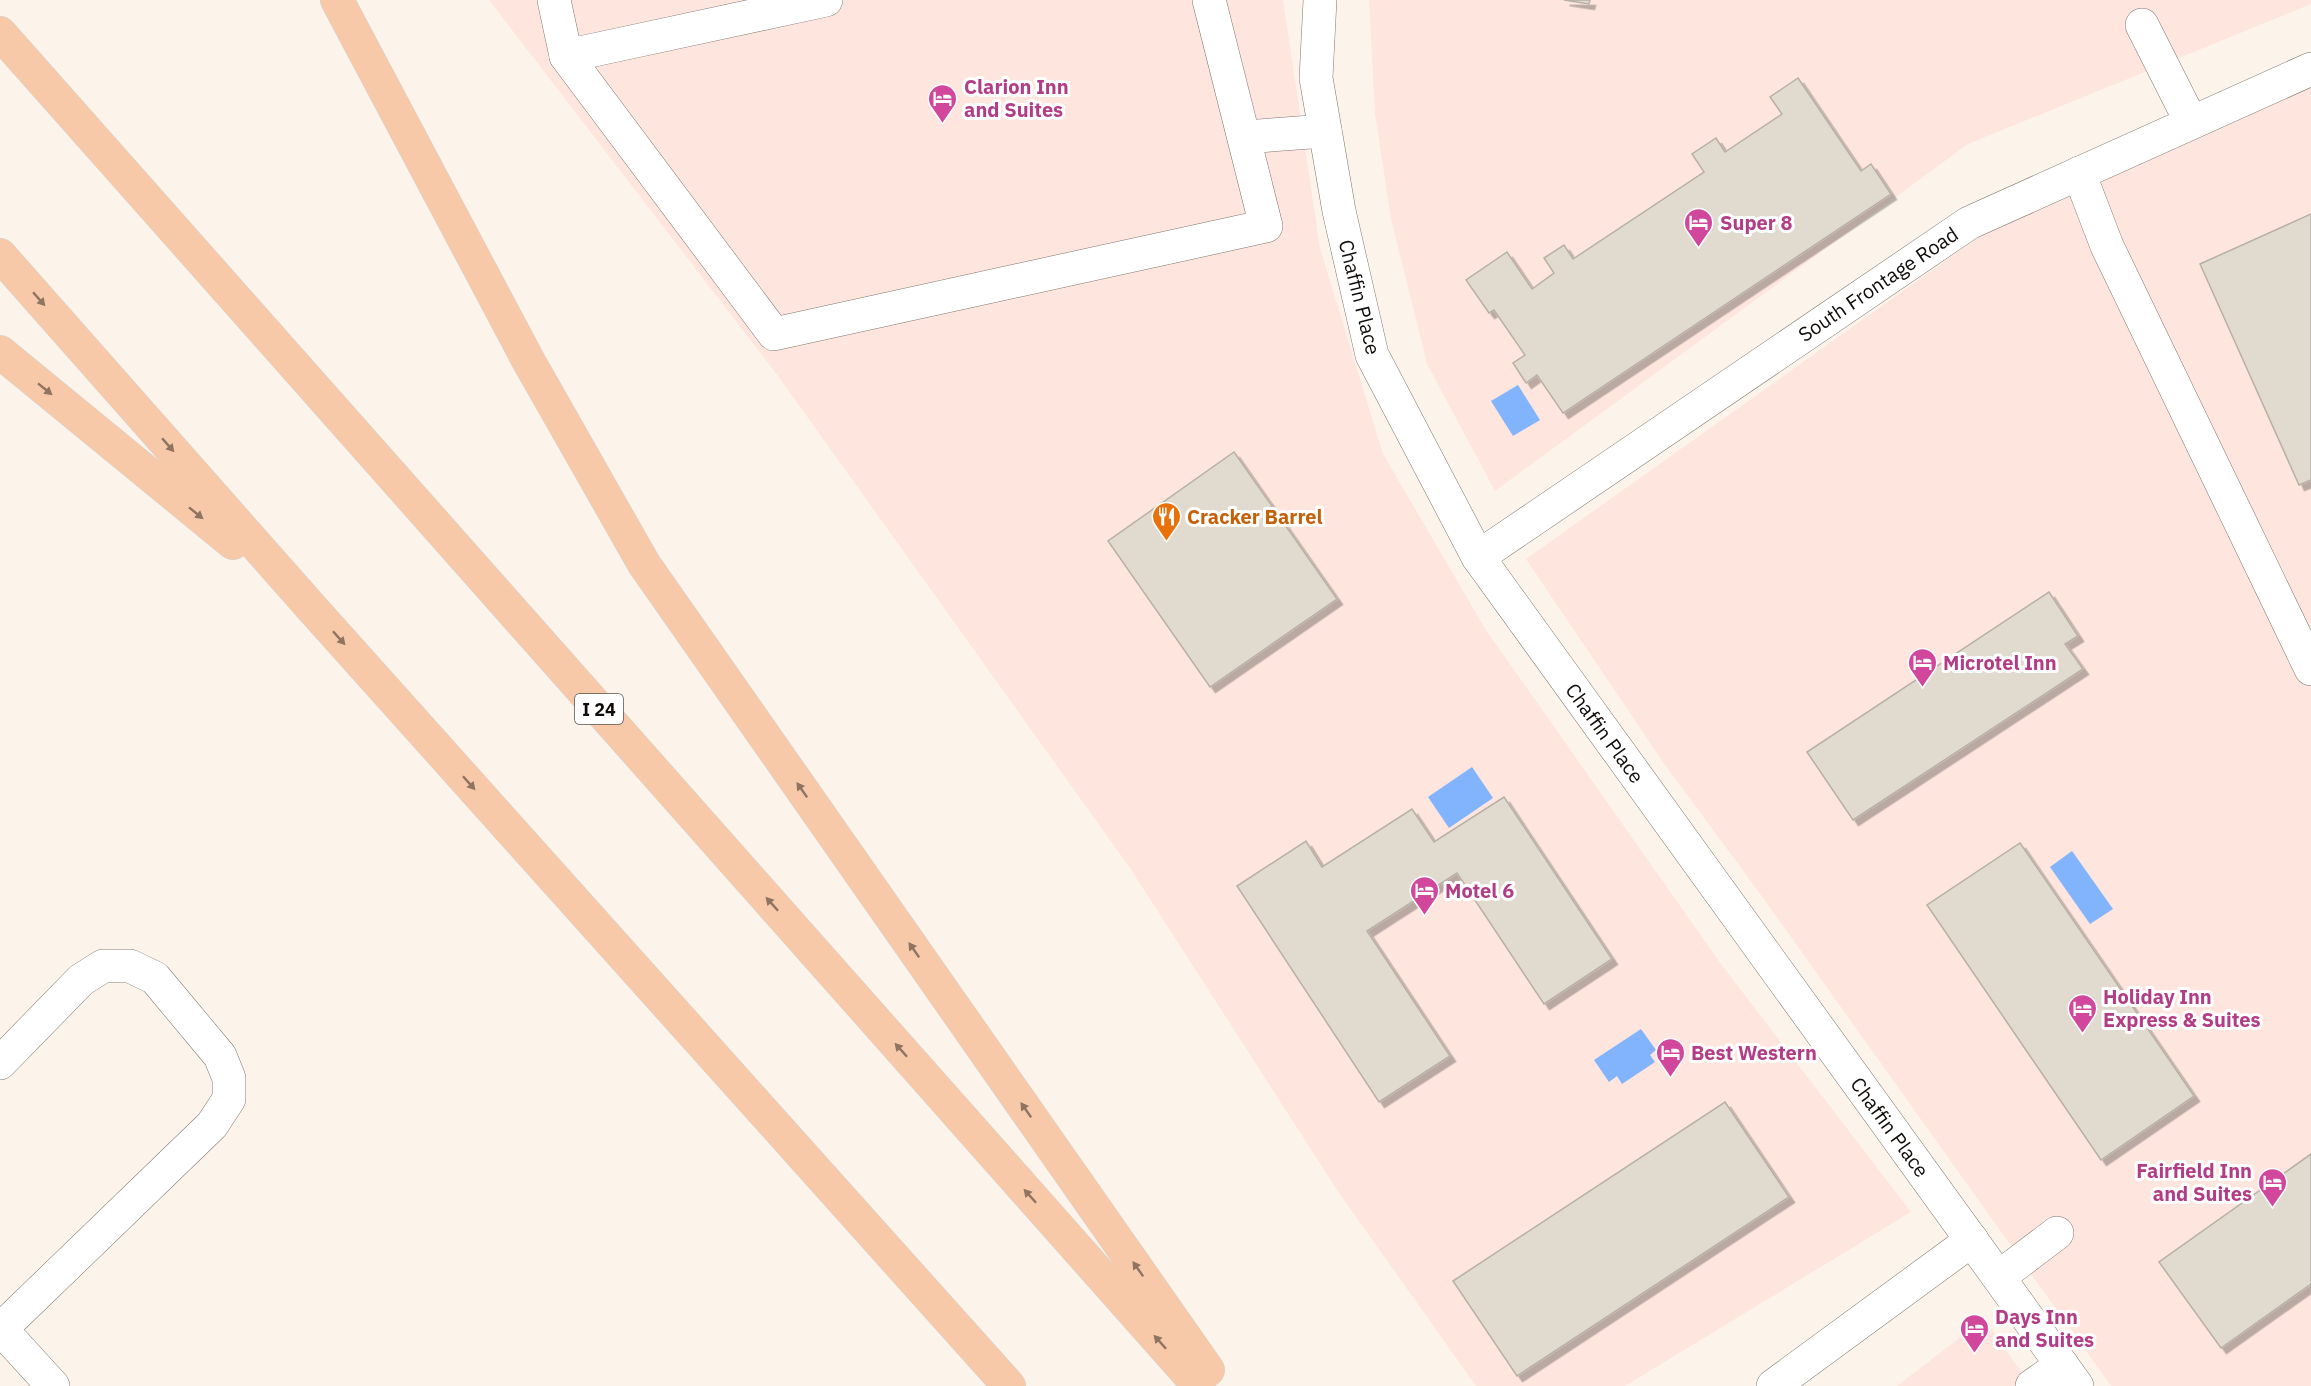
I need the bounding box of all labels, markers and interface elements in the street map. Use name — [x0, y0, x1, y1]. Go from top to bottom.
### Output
place label: Clarion Inn and Suites — [964, 73, 1069, 123]
hotel icon: Clarion Inn and Suites — [927, 82, 959, 124]
hotel icon: Super 8 — [1683, 206, 1715, 248]
place label: Super 8 — [1720, 209, 1793, 236]
street label: South Frontage Road — [1793, 220, 1963, 348]
street label: Chaffin Place — [1333, 237, 1387, 357]
one-way arrow — [32, 291, 45, 306]
one-way arrow — [37, 382, 52, 395]
one-way arrow — [161, 437, 174, 452]
restaurant icon: Cracker Barrel — [1150, 500, 1182, 542]
place label: Cracker Barrel — [1187, 503, 1323, 530]
one-way arrow — [188, 506, 204, 519]
one-way arrow — [332, 630, 345, 645]
hotel icon: Microtel Inn — [1906, 646, 1938, 688]
place label: Microtel Inn — [1943, 649, 2057, 676]
street label: Chaffin Place — [1560, 678, 1650, 788]
road number: I 24 — [575, 694, 623, 724]
one-way arrow — [462, 776, 476, 791]
one-way arrow — [797, 782, 808, 798]
hotel icon: Motel 6 — [1408, 874, 1440, 916]
place label: Motel 6 — [1445, 877, 1514, 904]
one-way arrow — [766, 897, 779, 912]
one-way arrow — [908, 942, 920, 958]
place label: Holiday Inn Express & Suites — [2103, 983, 2261, 1033]
hotel icon: Holiday Inn Express & Suites — [2066, 992, 2098, 1034]
hotel icon: Best Western — [1654, 1036, 1686, 1078]
place label: Best Western — [1691, 1039, 1817, 1066]
one-way arrow — [895, 1043, 908, 1058]
street label: Chaffin Place — [1845, 1072, 1935, 1182]
one-way arrow — [1020, 1102, 1032, 1118]
place label: Fairfield Inn and Suites — [2136, 1157, 2252, 1207]
hotel icon: Fairfield Inn and Suites — [2257, 1166, 2289, 1208]
one-way arrow — [1024, 1188, 1037, 1204]
one-way arrow — [1132, 1262, 1144, 1278]
place label: Days Inn and Suites — [1995, 1303, 2094, 1353]
hotel icon: Days Inn and Suites — [1958, 1312, 1990, 1354]
one-way arrow — [1154, 1335, 1167, 1350]

